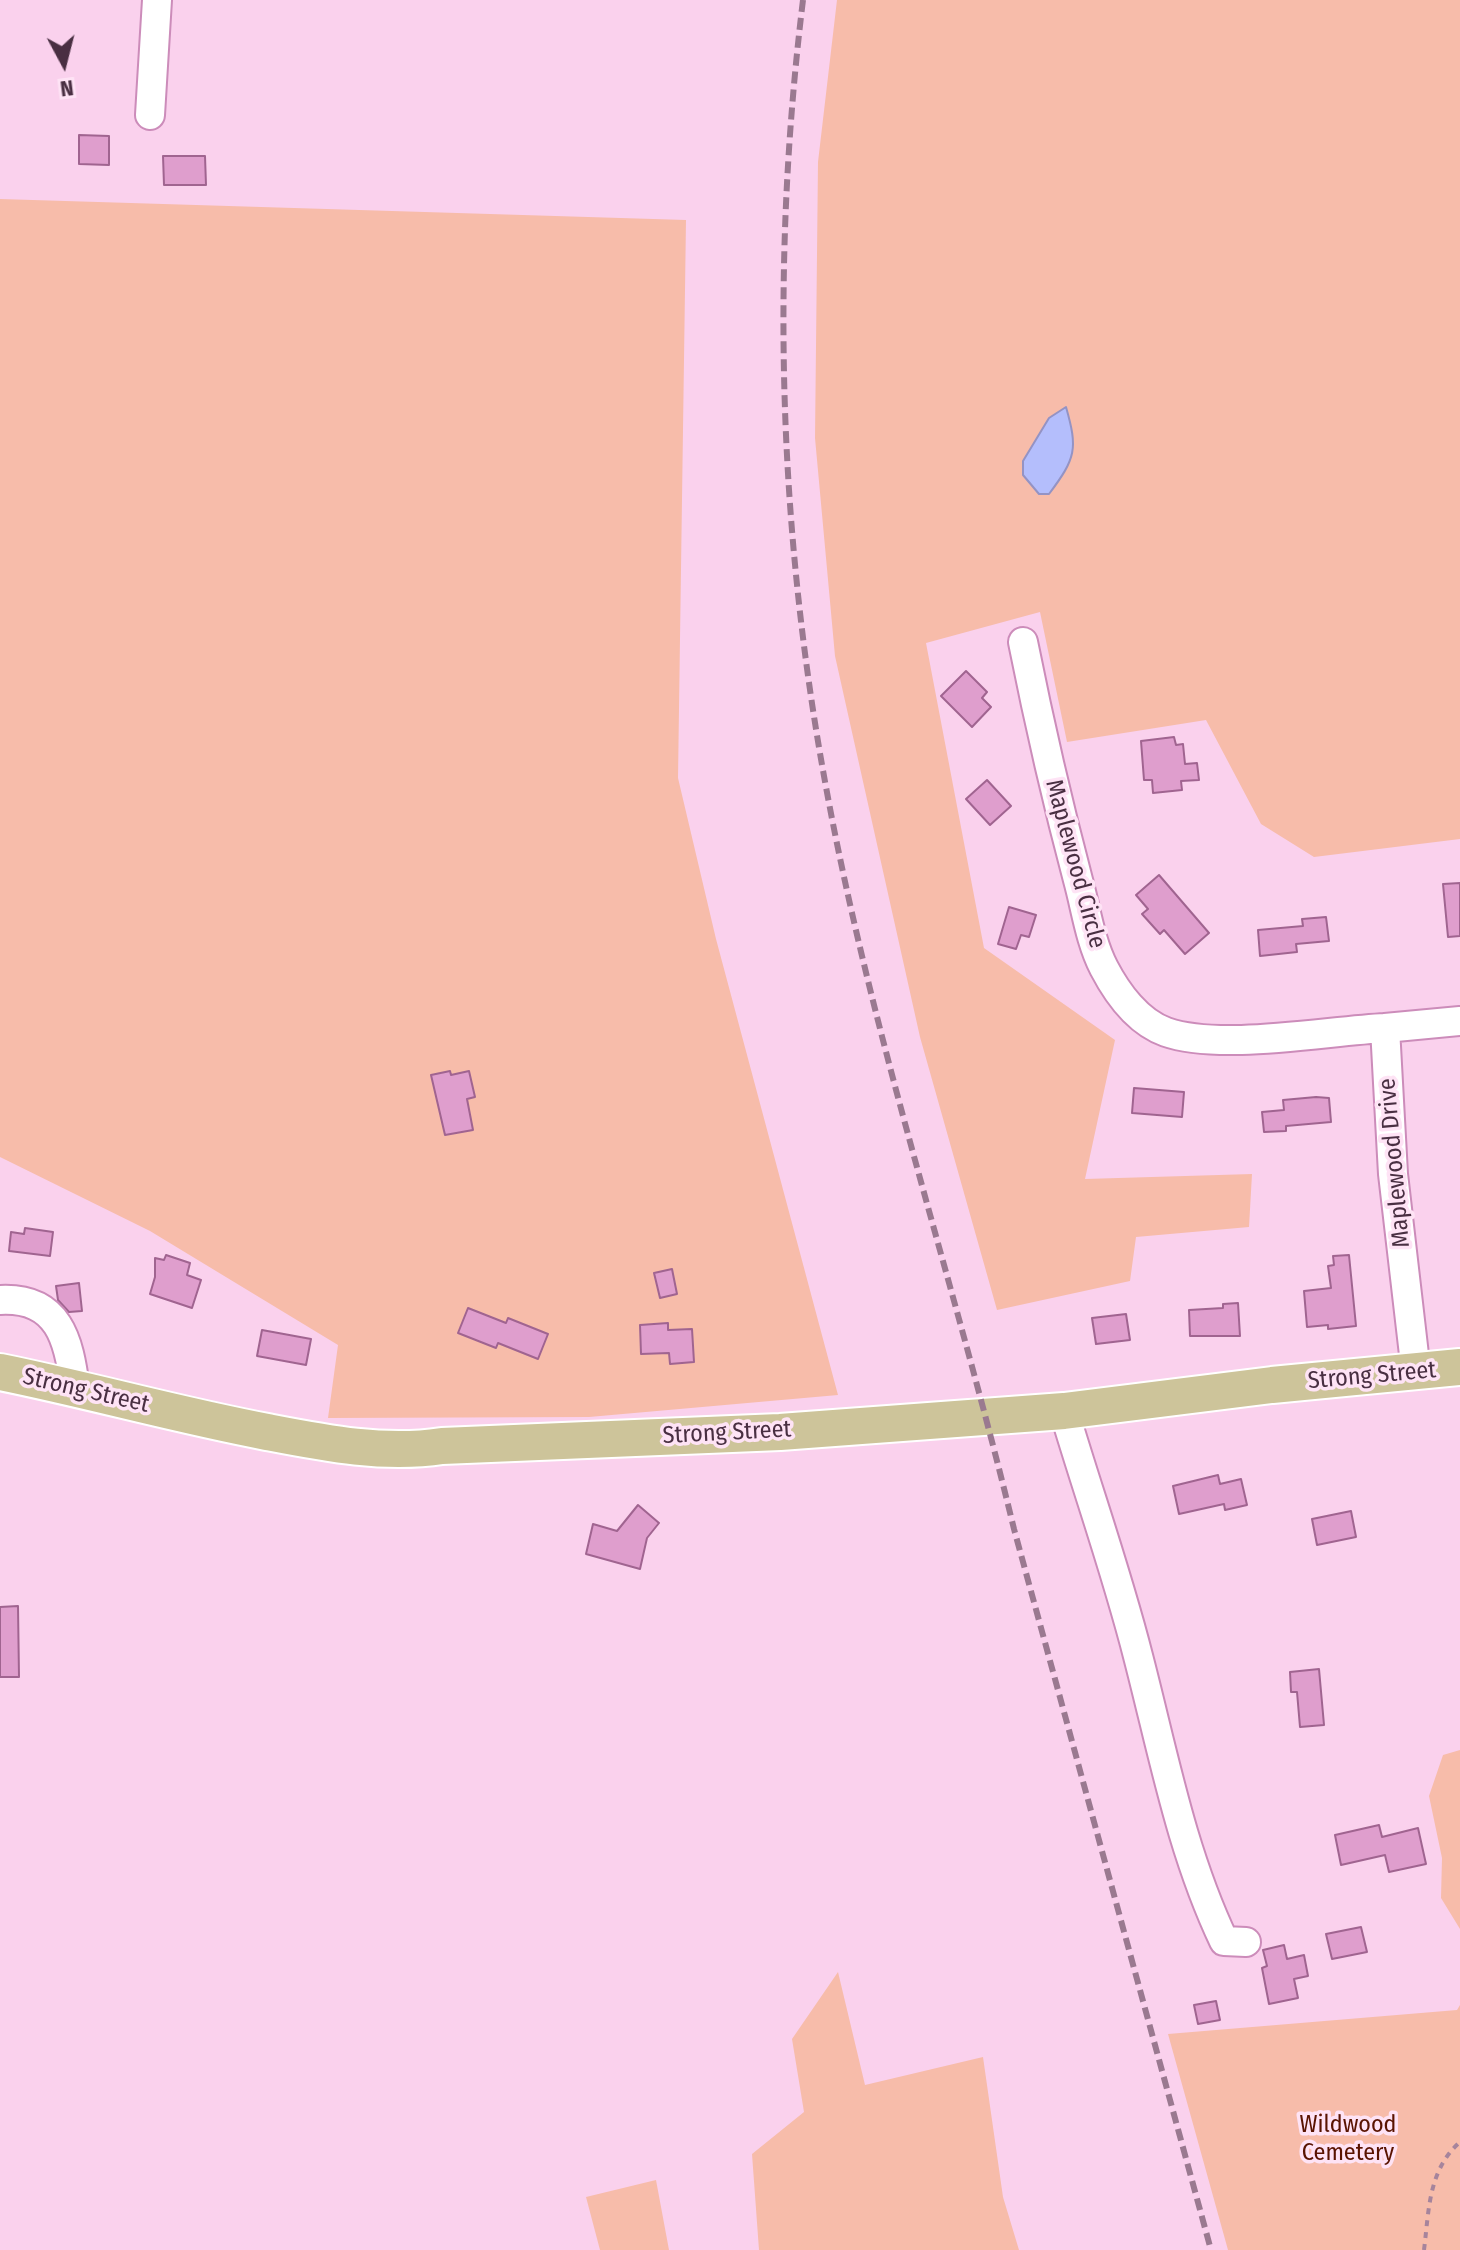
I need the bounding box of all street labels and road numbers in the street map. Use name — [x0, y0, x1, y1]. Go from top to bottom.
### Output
street label: Maplewood Circle — [1039, 777, 1111, 951]
street label: Maplewood Drive — [1373, 1077, 1417, 1249]
street label: Strong Street — [1307, 1356, 1437, 1396]
street label: Strong Street — [20, 1362, 152, 1420]
street label: Strong Street — [662, 1415, 792, 1451]

